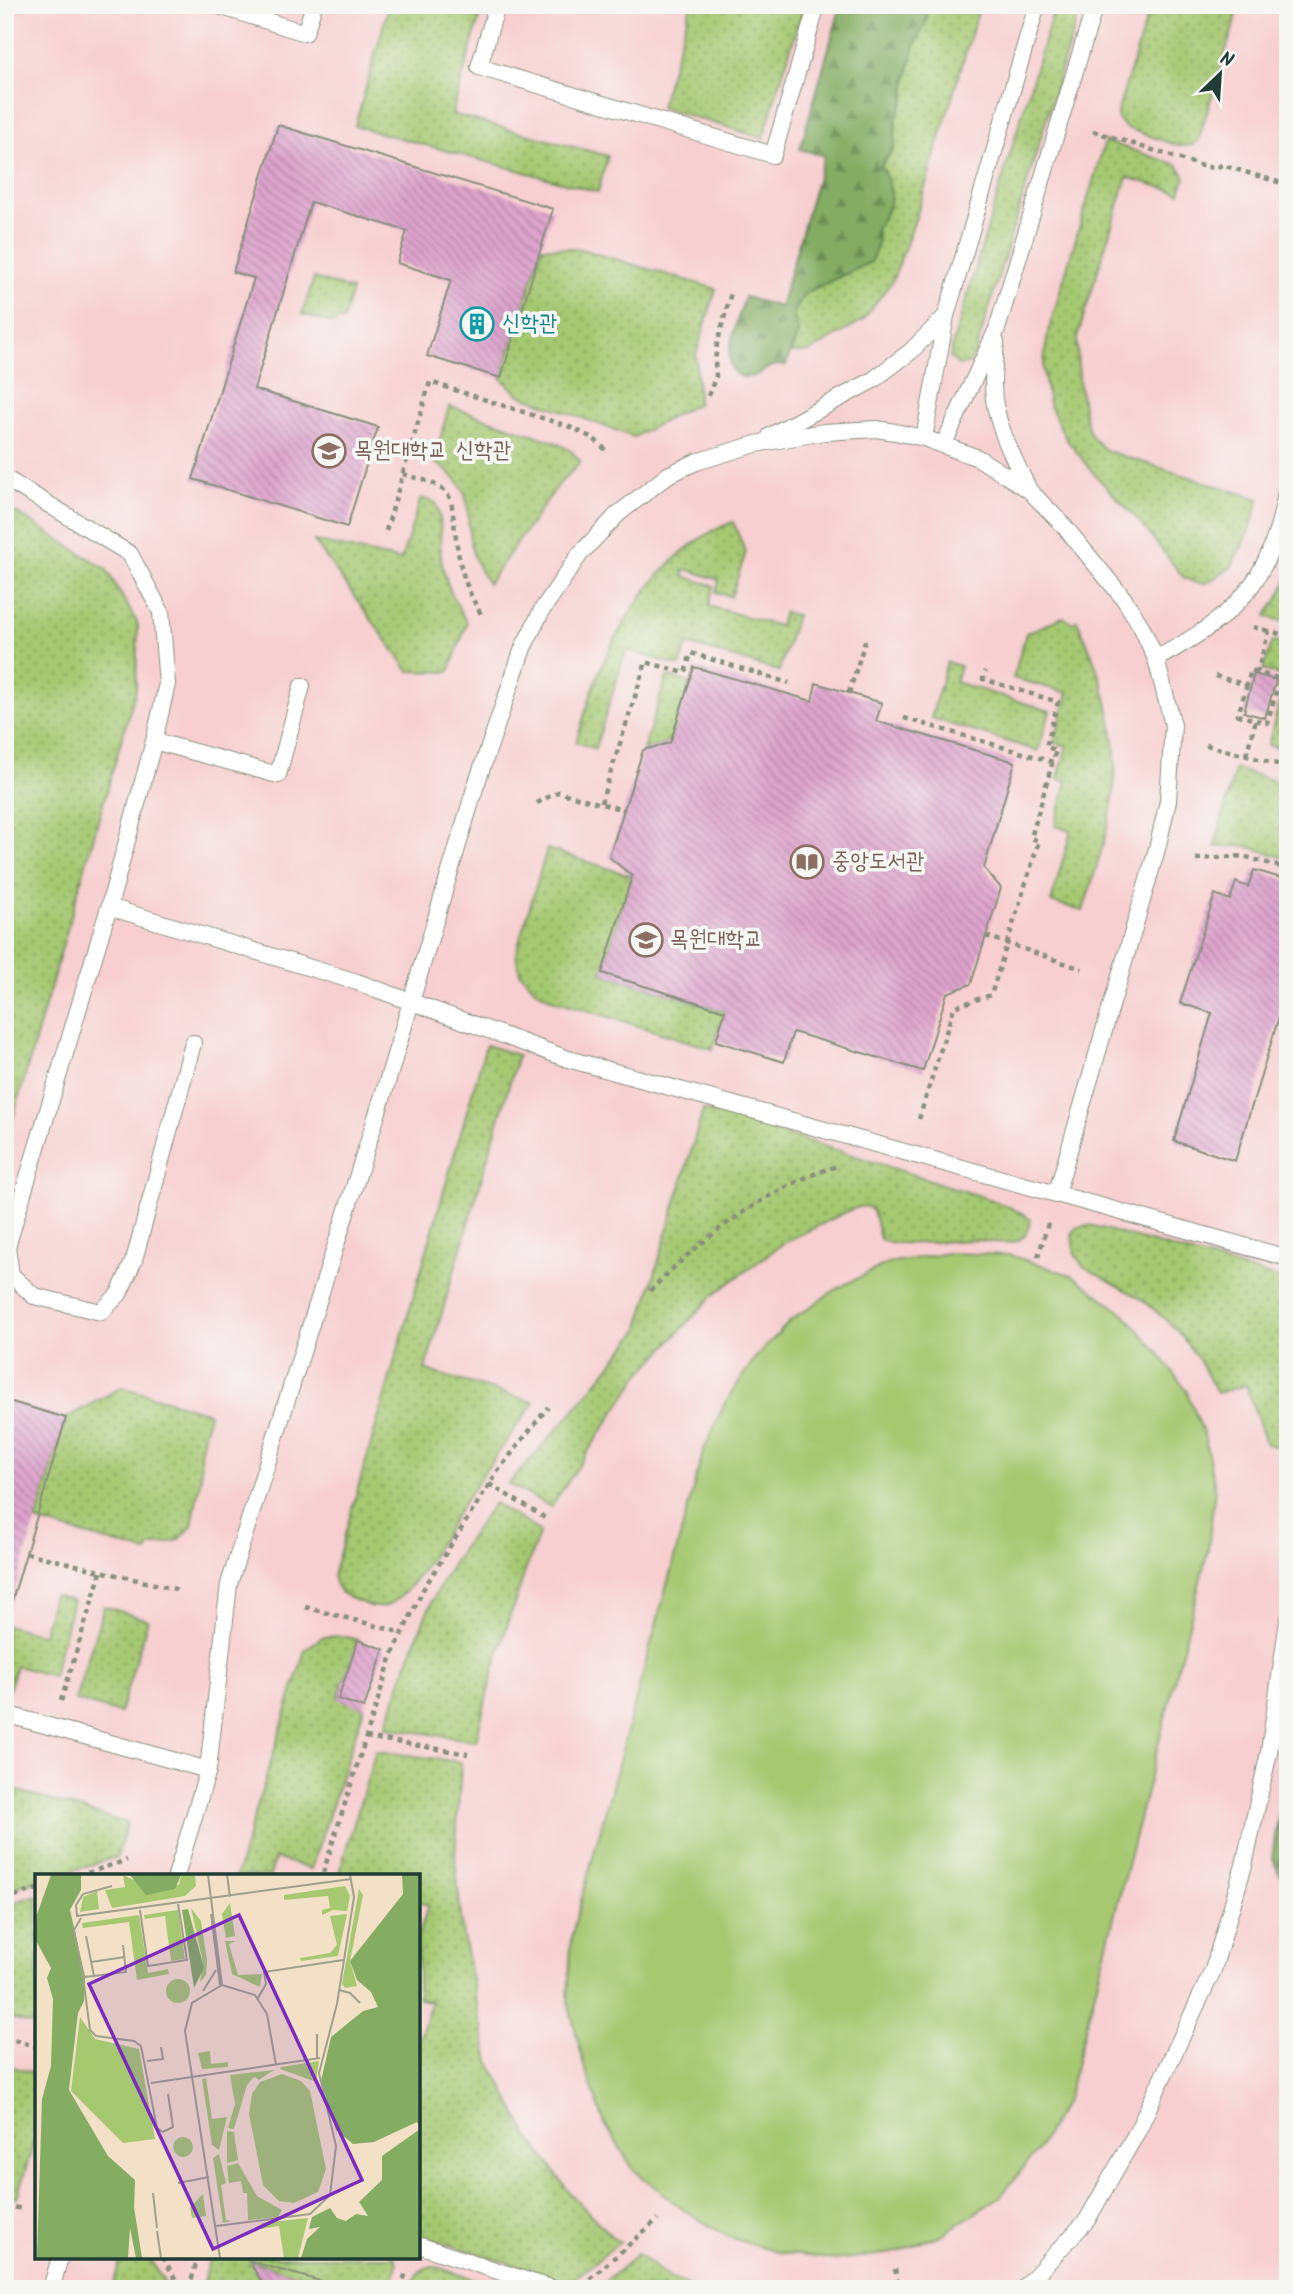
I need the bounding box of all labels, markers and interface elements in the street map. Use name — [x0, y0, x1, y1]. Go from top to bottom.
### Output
north arrow — [1184, 38, 1254, 108]
text: N — [1215, 44, 1238, 77]
building icon: 신학관 — [458, 305, 496, 343]
place label: 신학관 — [502, 306, 558, 342]
school or university icon: 목원대학교 신학관 — [310, 432, 348, 470]
place label: 목원대학교 신학관 — [354, 433, 511, 469]
library icon: 중앙도서관 — [788, 843, 826, 881]
place label: 중앙도서관 — [832, 844, 925, 880]
school or university icon: 목원대학교 — [627, 921, 665, 959]
place label: 목원대학교 — [670, 922, 763, 958]
inset map — [35, 1874, 420, 2259]

